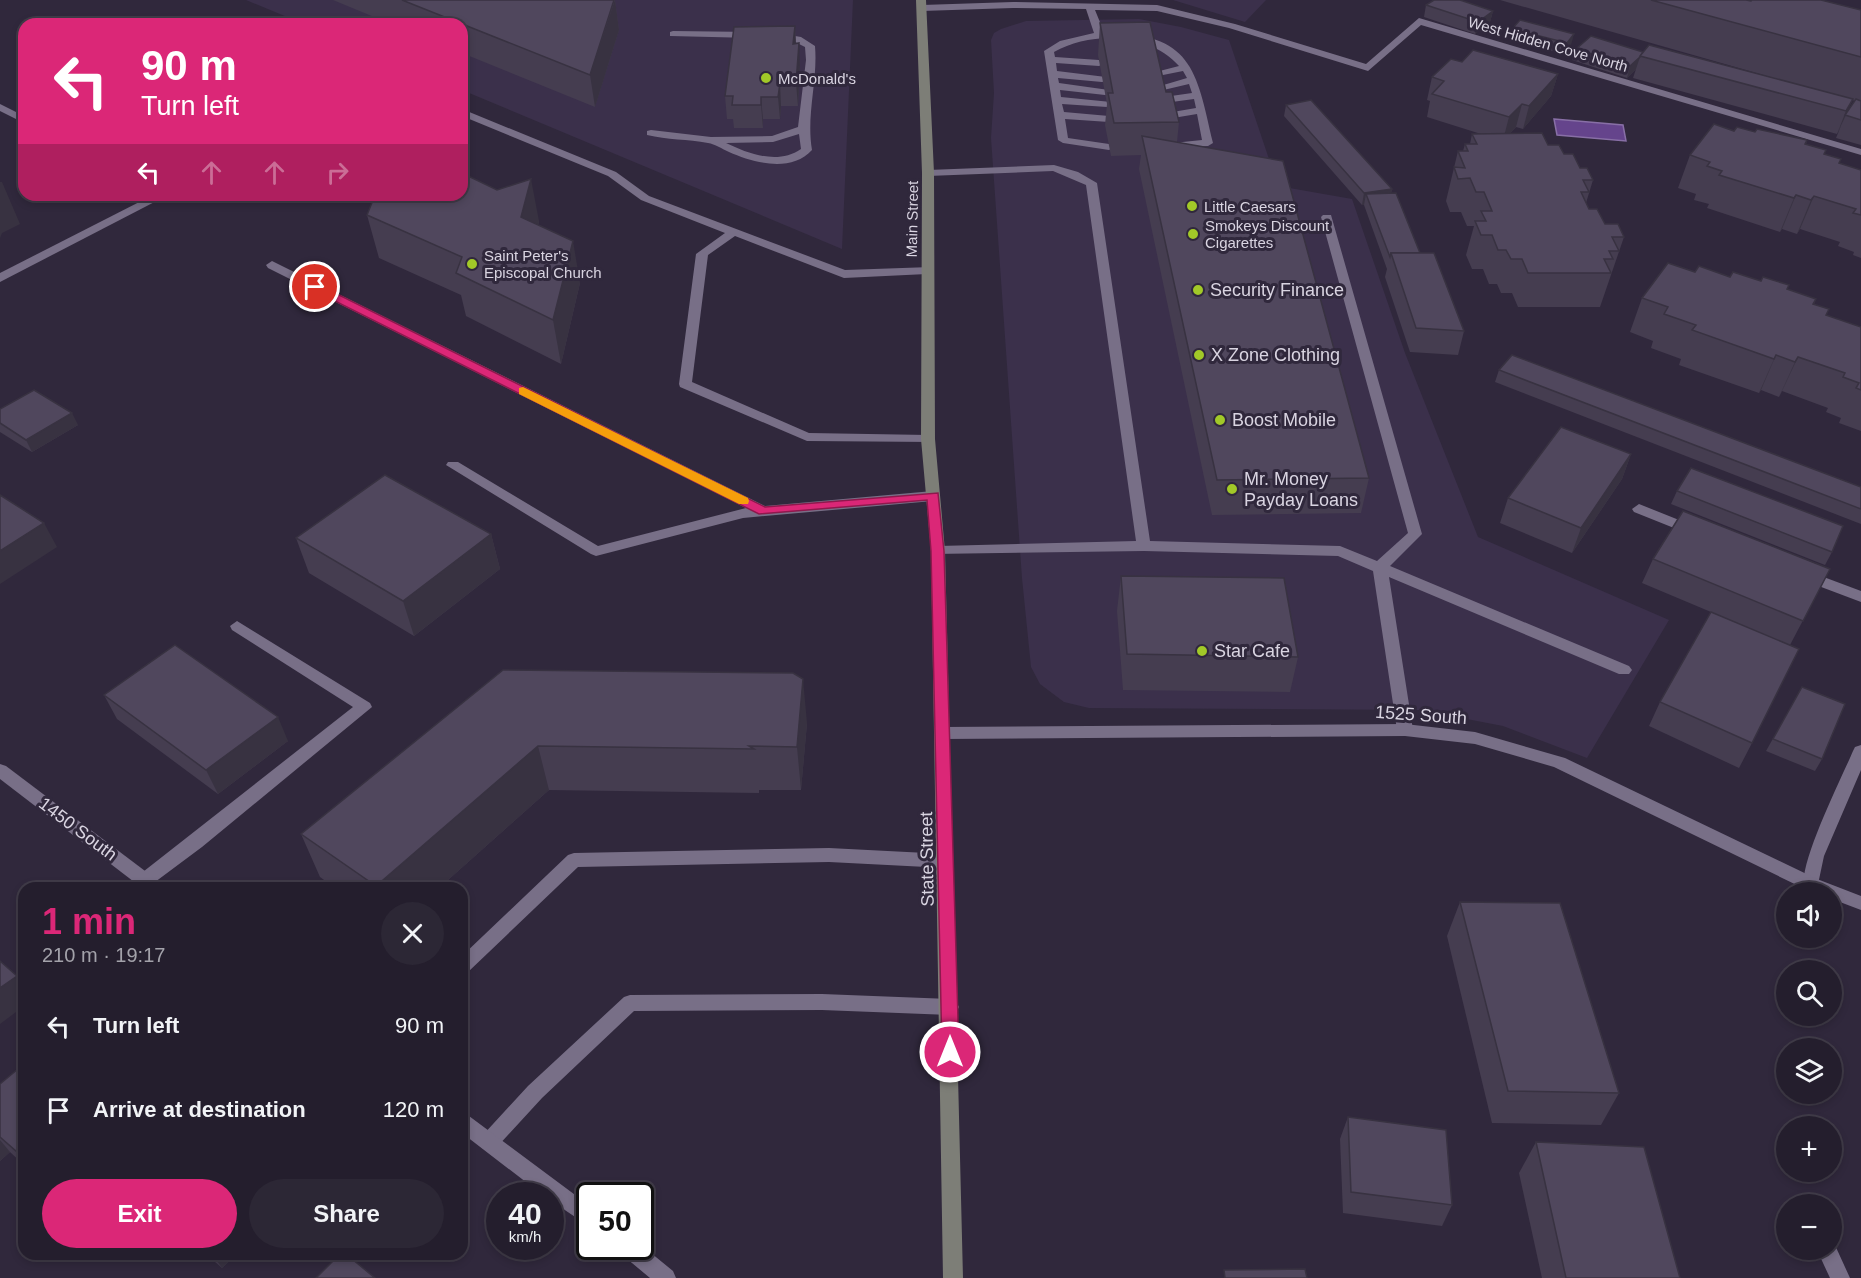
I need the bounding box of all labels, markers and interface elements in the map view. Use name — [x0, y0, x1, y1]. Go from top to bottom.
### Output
street label: West Hidden Cove North — [1466, 13, 1630, 75]
icon: left — [42, 42, 120, 120]
text: 90 m — [141, 42, 237, 89]
place label: McDonald's — [778, 70, 856, 87]
marker: McDonald's — [759, 71, 773, 85]
text: Turn left — [141, 91, 239, 121]
icon: left — [132, 156, 165, 189]
icon: ahead — [195, 156, 228, 189]
icon: ahead — [258, 156, 291, 189]
icon: right — [321, 156, 354, 189]
street label: Main Street — [903, 180, 921, 257]
place label: Little Caesars — [1204, 198, 1296, 215]
marker: Little Caesars — [1185, 199, 1199, 213]
place label: Smokeys Discount Cigarettes — [1205, 217, 1330, 251]
marker: Smokeys Discount Cigarettes — [1186, 227, 1200, 241]
place label: Saint Peter's Episcopal Church — [484, 247, 602, 281]
marker: Saint Peter's Episcopal Church — [465, 257, 479, 271]
pin — [289, 261, 340, 312]
icon: arrive — [298, 270, 331, 303]
place label: Security Finance — [1210, 280, 1344, 300]
marker: Security Finance — [1191, 283, 1205, 297]
place label: X Zone Clothing — [1211, 345, 1340, 365]
marker: X Zone Clothing — [1192, 348, 1206, 362]
place label: Boost Mobile — [1232, 410, 1336, 430]
marker: Boost Mobile — [1213, 413, 1227, 427]
place label: Mr. Money Payday Loans — [1244, 469, 1358, 510]
marker: Mr. Money Payday Loans — [1225, 482, 1239, 496]
place label: Star Cafe — [1214, 641, 1290, 661]
marker: Star Cafe — [1195, 644, 1209, 658]
street label: 1525 South — [1374, 702, 1468, 728]
street label: 1450 South — [35, 793, 121, 865]
street label: State Street — [916, 811, 938, 907]
map controls — [1776, 882, 1842, 1260]
button: sound — [1776, 882, 1842, 948]
text: 1 min — [42, 901, 136, 942]
button: close — [381, 902, 444, 965]
text: 210 m · 19:17 — [42, 944, 165, 966]
button: search — [1776, 960, 1842, 1026]
icon: left — [42, 1010, 75, 1043]
text: Turn left — [93, 1013, 179, 1038]
text: 90 m — [395, 1013, 444, 1038]
position arrow — [918, 1020, 982, 1084]
button: layers — [1776, 1038, 1842, 1104]
icon: arrive — [42, 1094, 75, 1127]
text: Arrive at destination — [93, 1097, 306, 1122]
text: 120 m — [383, 1097, 444, 1122]
button: + — [1776, 1116, 1842, 1182]
button: Exit — [42, 1179, 237, 1248]
button: Share — [249, 1179, 444, 1248]
speed limit sign: 50 — [576, 1182, 654, 1260]
button: − — [1776, 1194, 1842, 1260]
text: 40 — [508, 1197, 542, 1230]
text: km/h — [509, 1228, 541, 1245]

